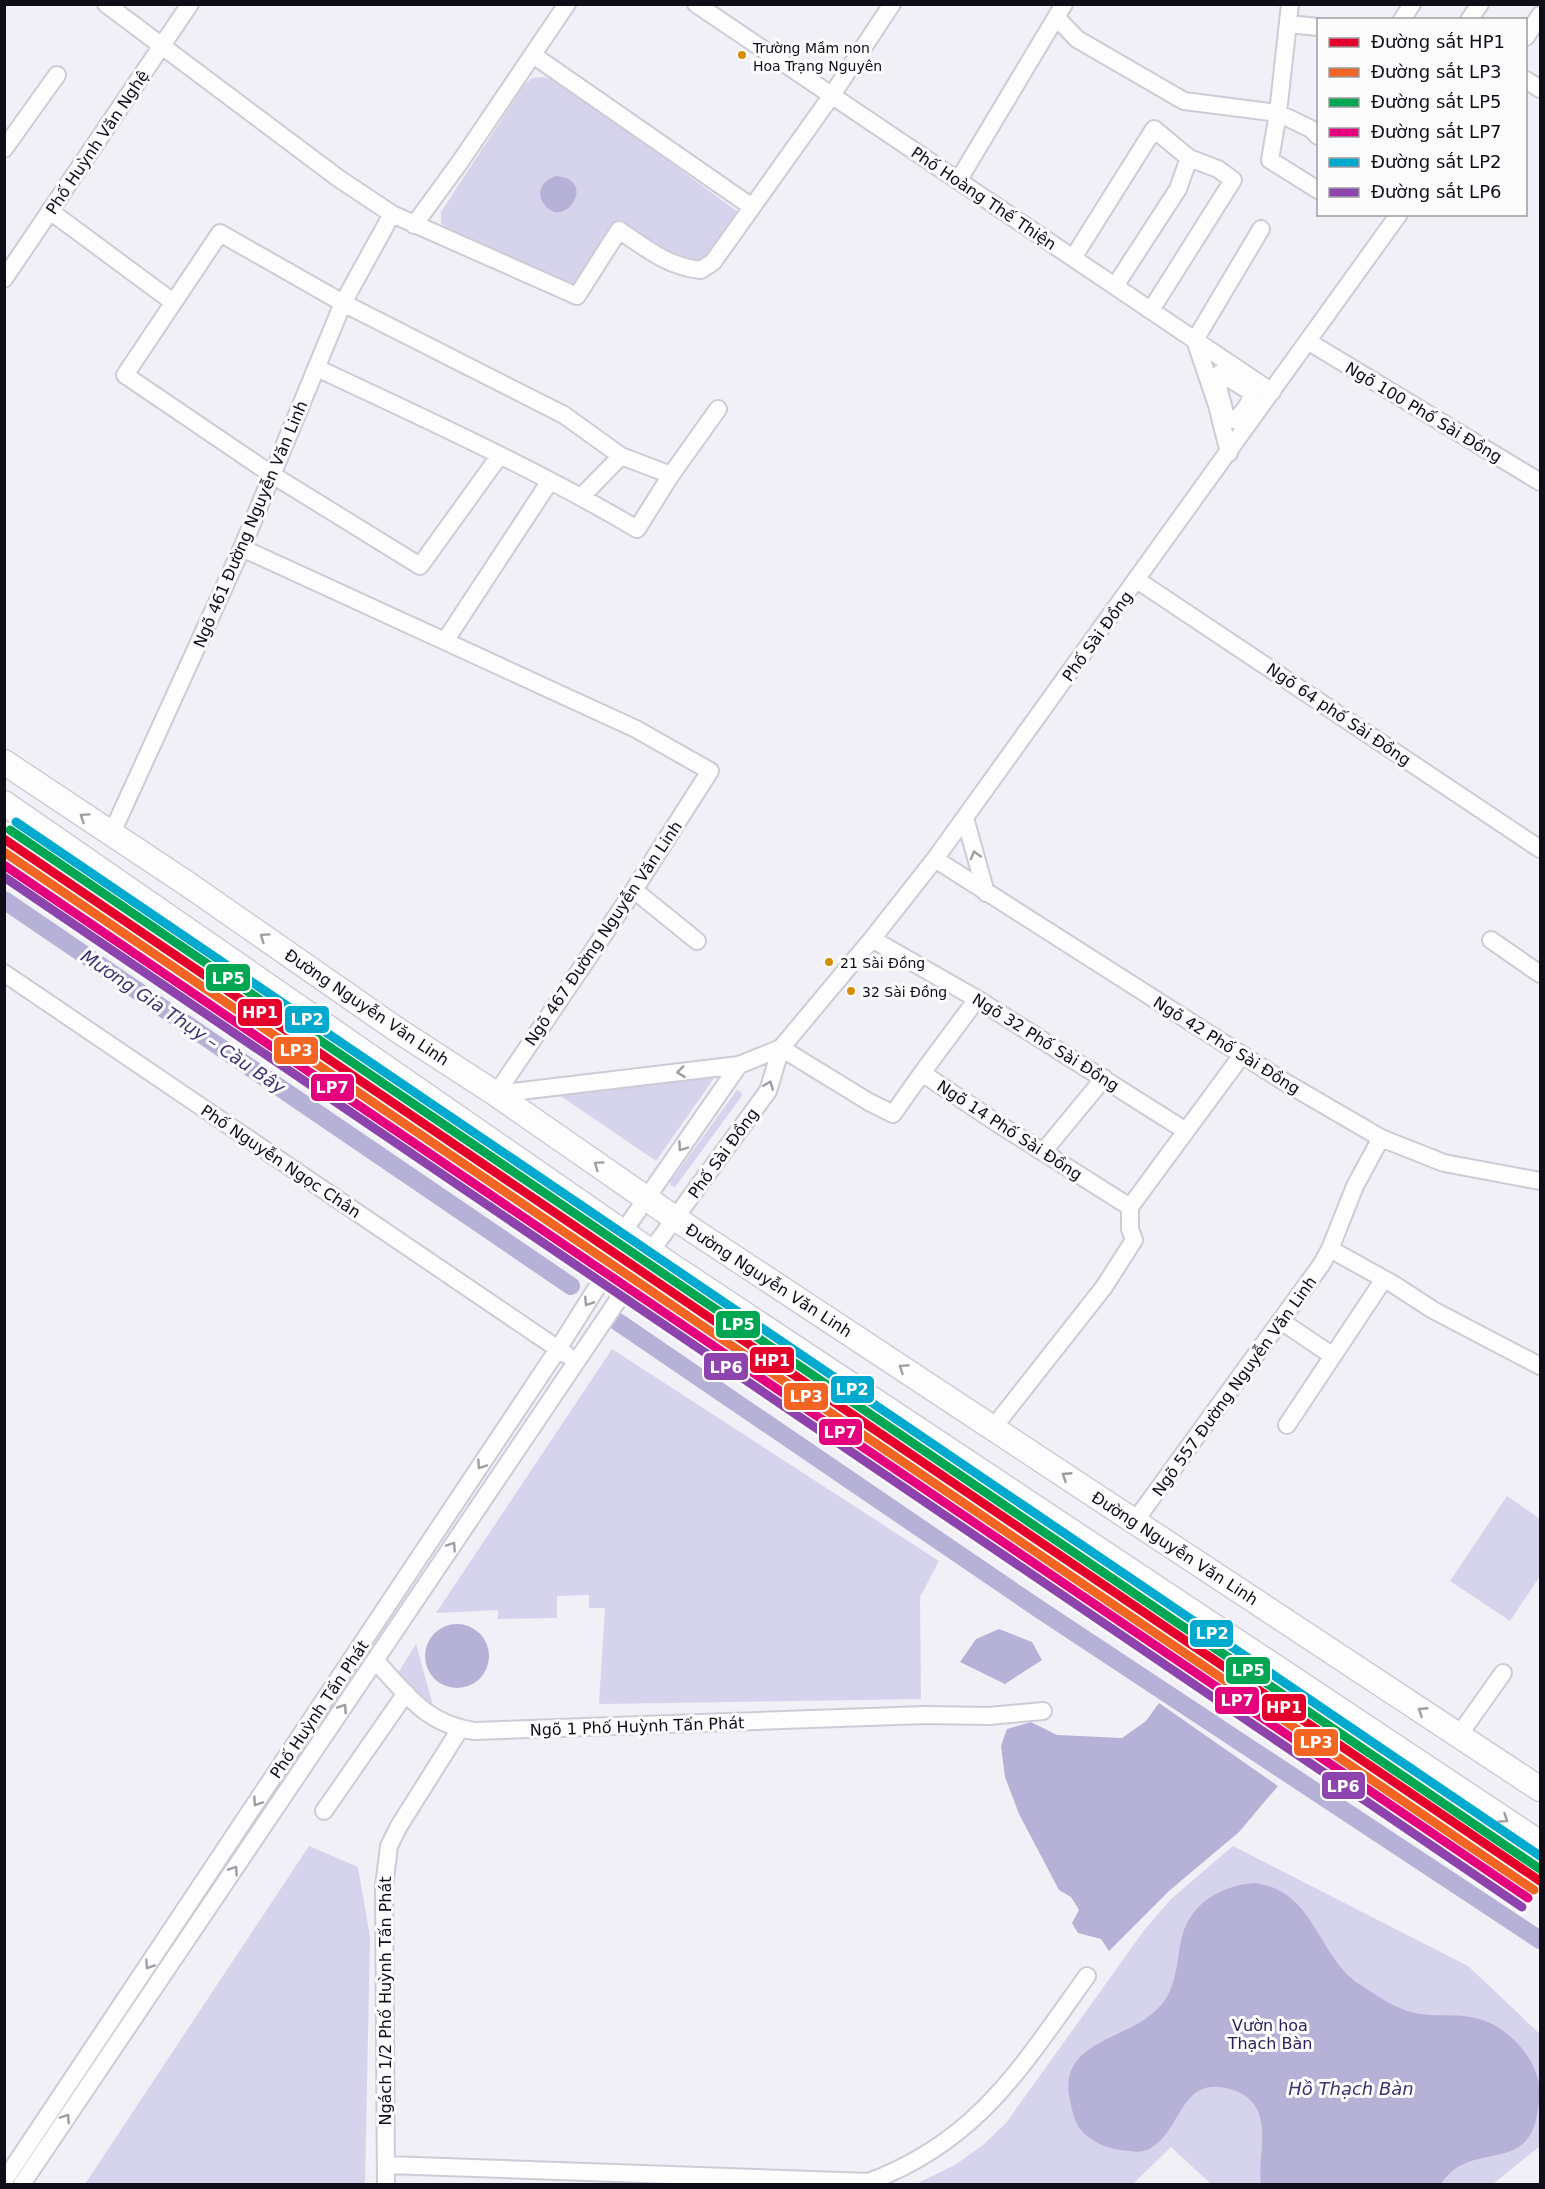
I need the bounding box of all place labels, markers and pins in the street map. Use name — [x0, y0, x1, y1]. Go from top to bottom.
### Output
place label: Trường Mầm non Hoa Trạng Nguyên — [752, 40, 882, 74]
marker: Trường Mầm non Hoa Trạng Nguyên — [736, 49, 748, 61]
place label: 21 Sài Đồng — [840, 955, 925, 971]
marker: 21 Sài Đồng — [823, 956, 835, 968]
place label: 32 Sài Đồng — [862, 984, 947, 1000]
marker: 32 Sài Đồng — [845, 985, 857, 997]

